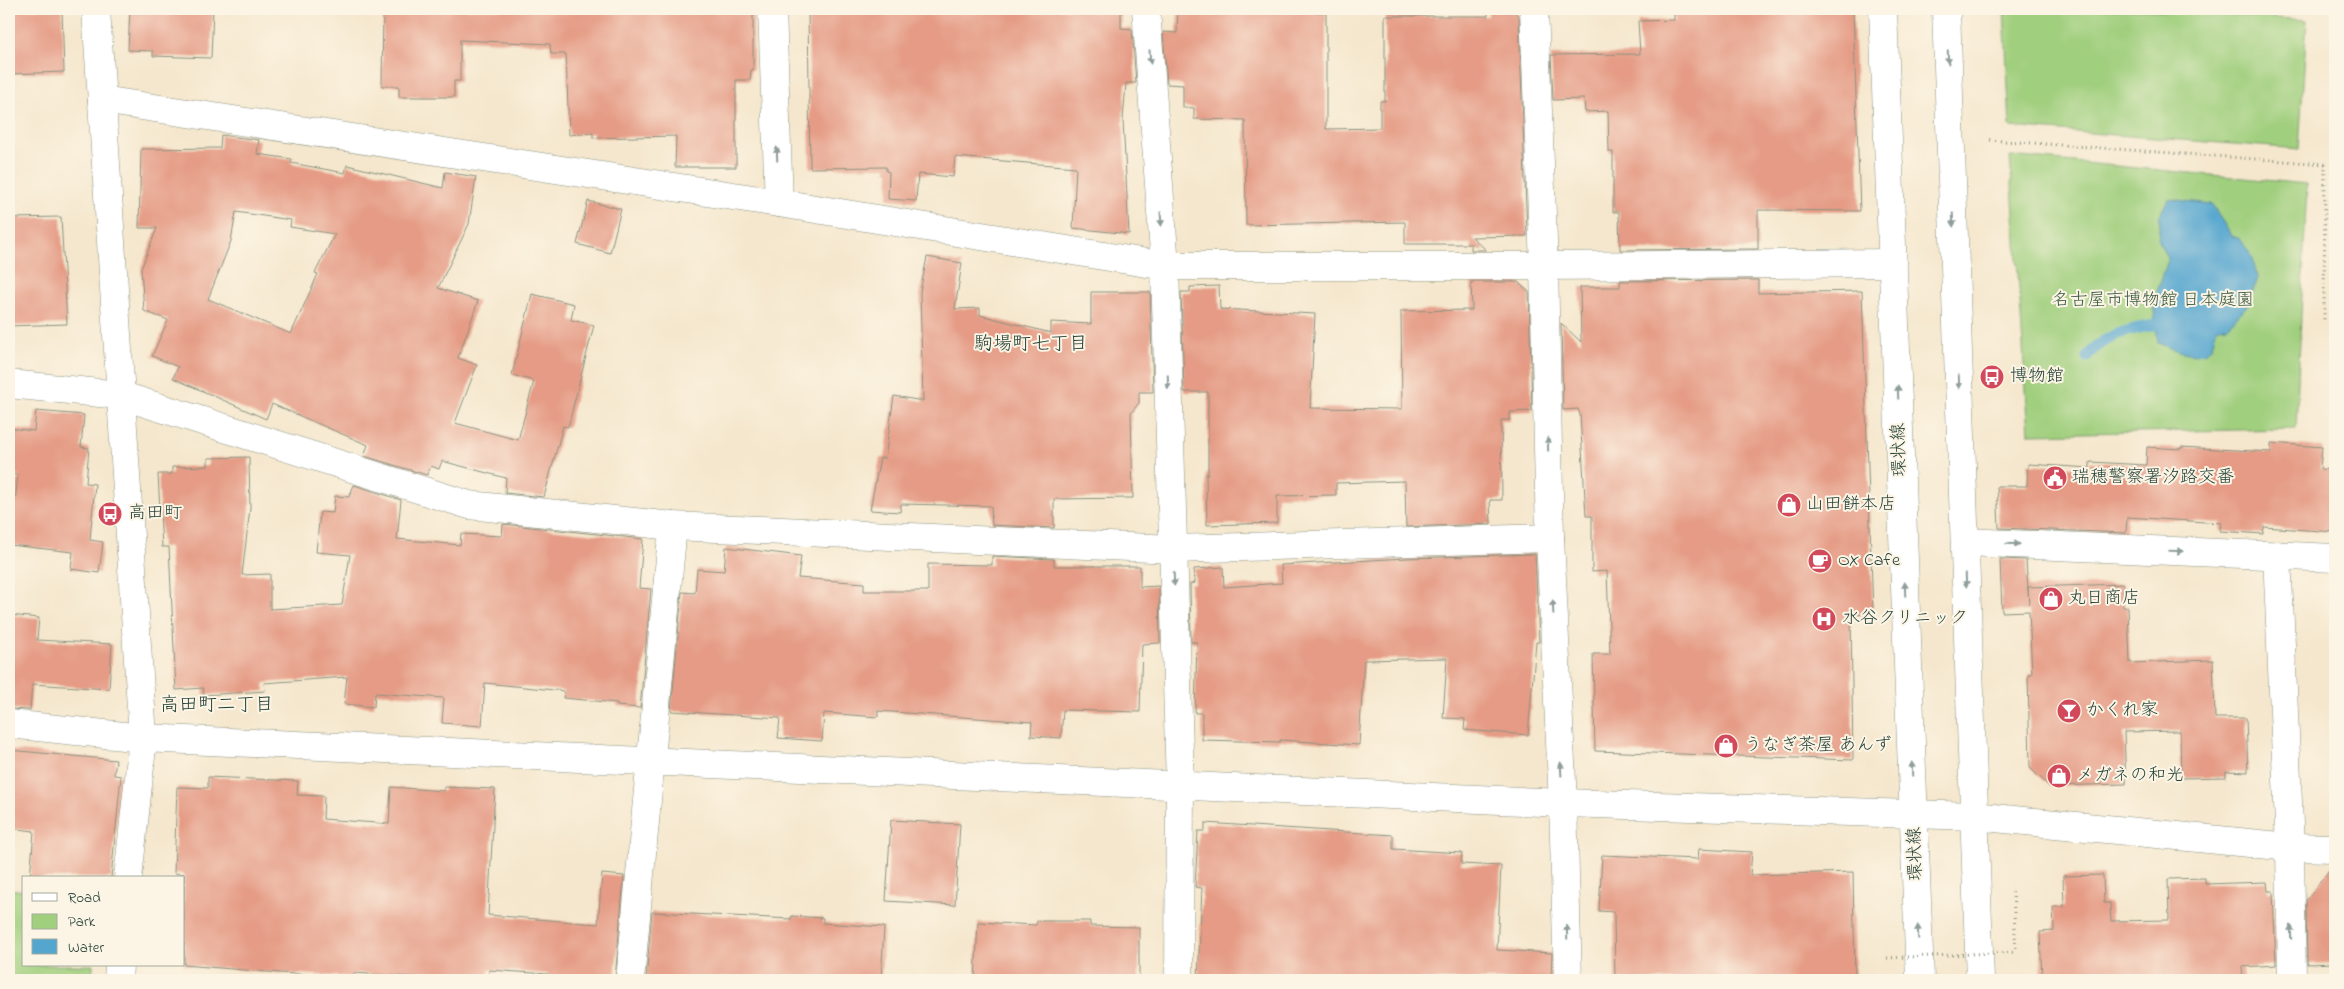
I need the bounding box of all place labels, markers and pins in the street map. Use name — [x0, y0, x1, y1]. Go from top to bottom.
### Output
bus stop icon: 博物館 — [1979, 364, 2005, 390]
place label: 博物館 — [2010, 364, 2064, 390]
public building icon: 瑞穂警察署汐路交番 — [2042, 465, 2068, 491]
place label: 瑞穂警察署汐路交番 — [2072, 465, 2234, 491]
shop icon: 山田餅本店 — [1776, 492, 1802, 518]
place label: 山田餅本店 — [1806, 492, 1896, 518]
bus stop icon: 高田町 — [97, 501, 123, 527]
place label: 高田町 — [128, 501, 182, 527]
cafe icon: OX Cafe — [1807, 548, 1833, 574]
place label: OX Cafe — [1838, 548, 1901, 574]
shop icon: 丸日商店 — [2038, 586, 2064, 612]
place label: 丸日商店 — [2068, 586, 2140, 612]
hospital icon: 水谷クリニック — [1811, 606, 1837, 632]
place label: 水谷クリニック — [1842, 606, 1968, 632]
bar icon: かくれ家 — [2056, 698, 2082, 724]
place label: かくれ家 — [2086, 698, 2158, 724]
shop icon: うなぎ茶屋 あんず — [1713, 733, 1739, 759]
place label: うなぎ茶屋 あんず — [1744, 733, 1892, 759]
shop icon: メガネの和光 — [2046, 763, 2072, 789]
place label: メガネの和光 — [2076, 763, 2184, 789]

